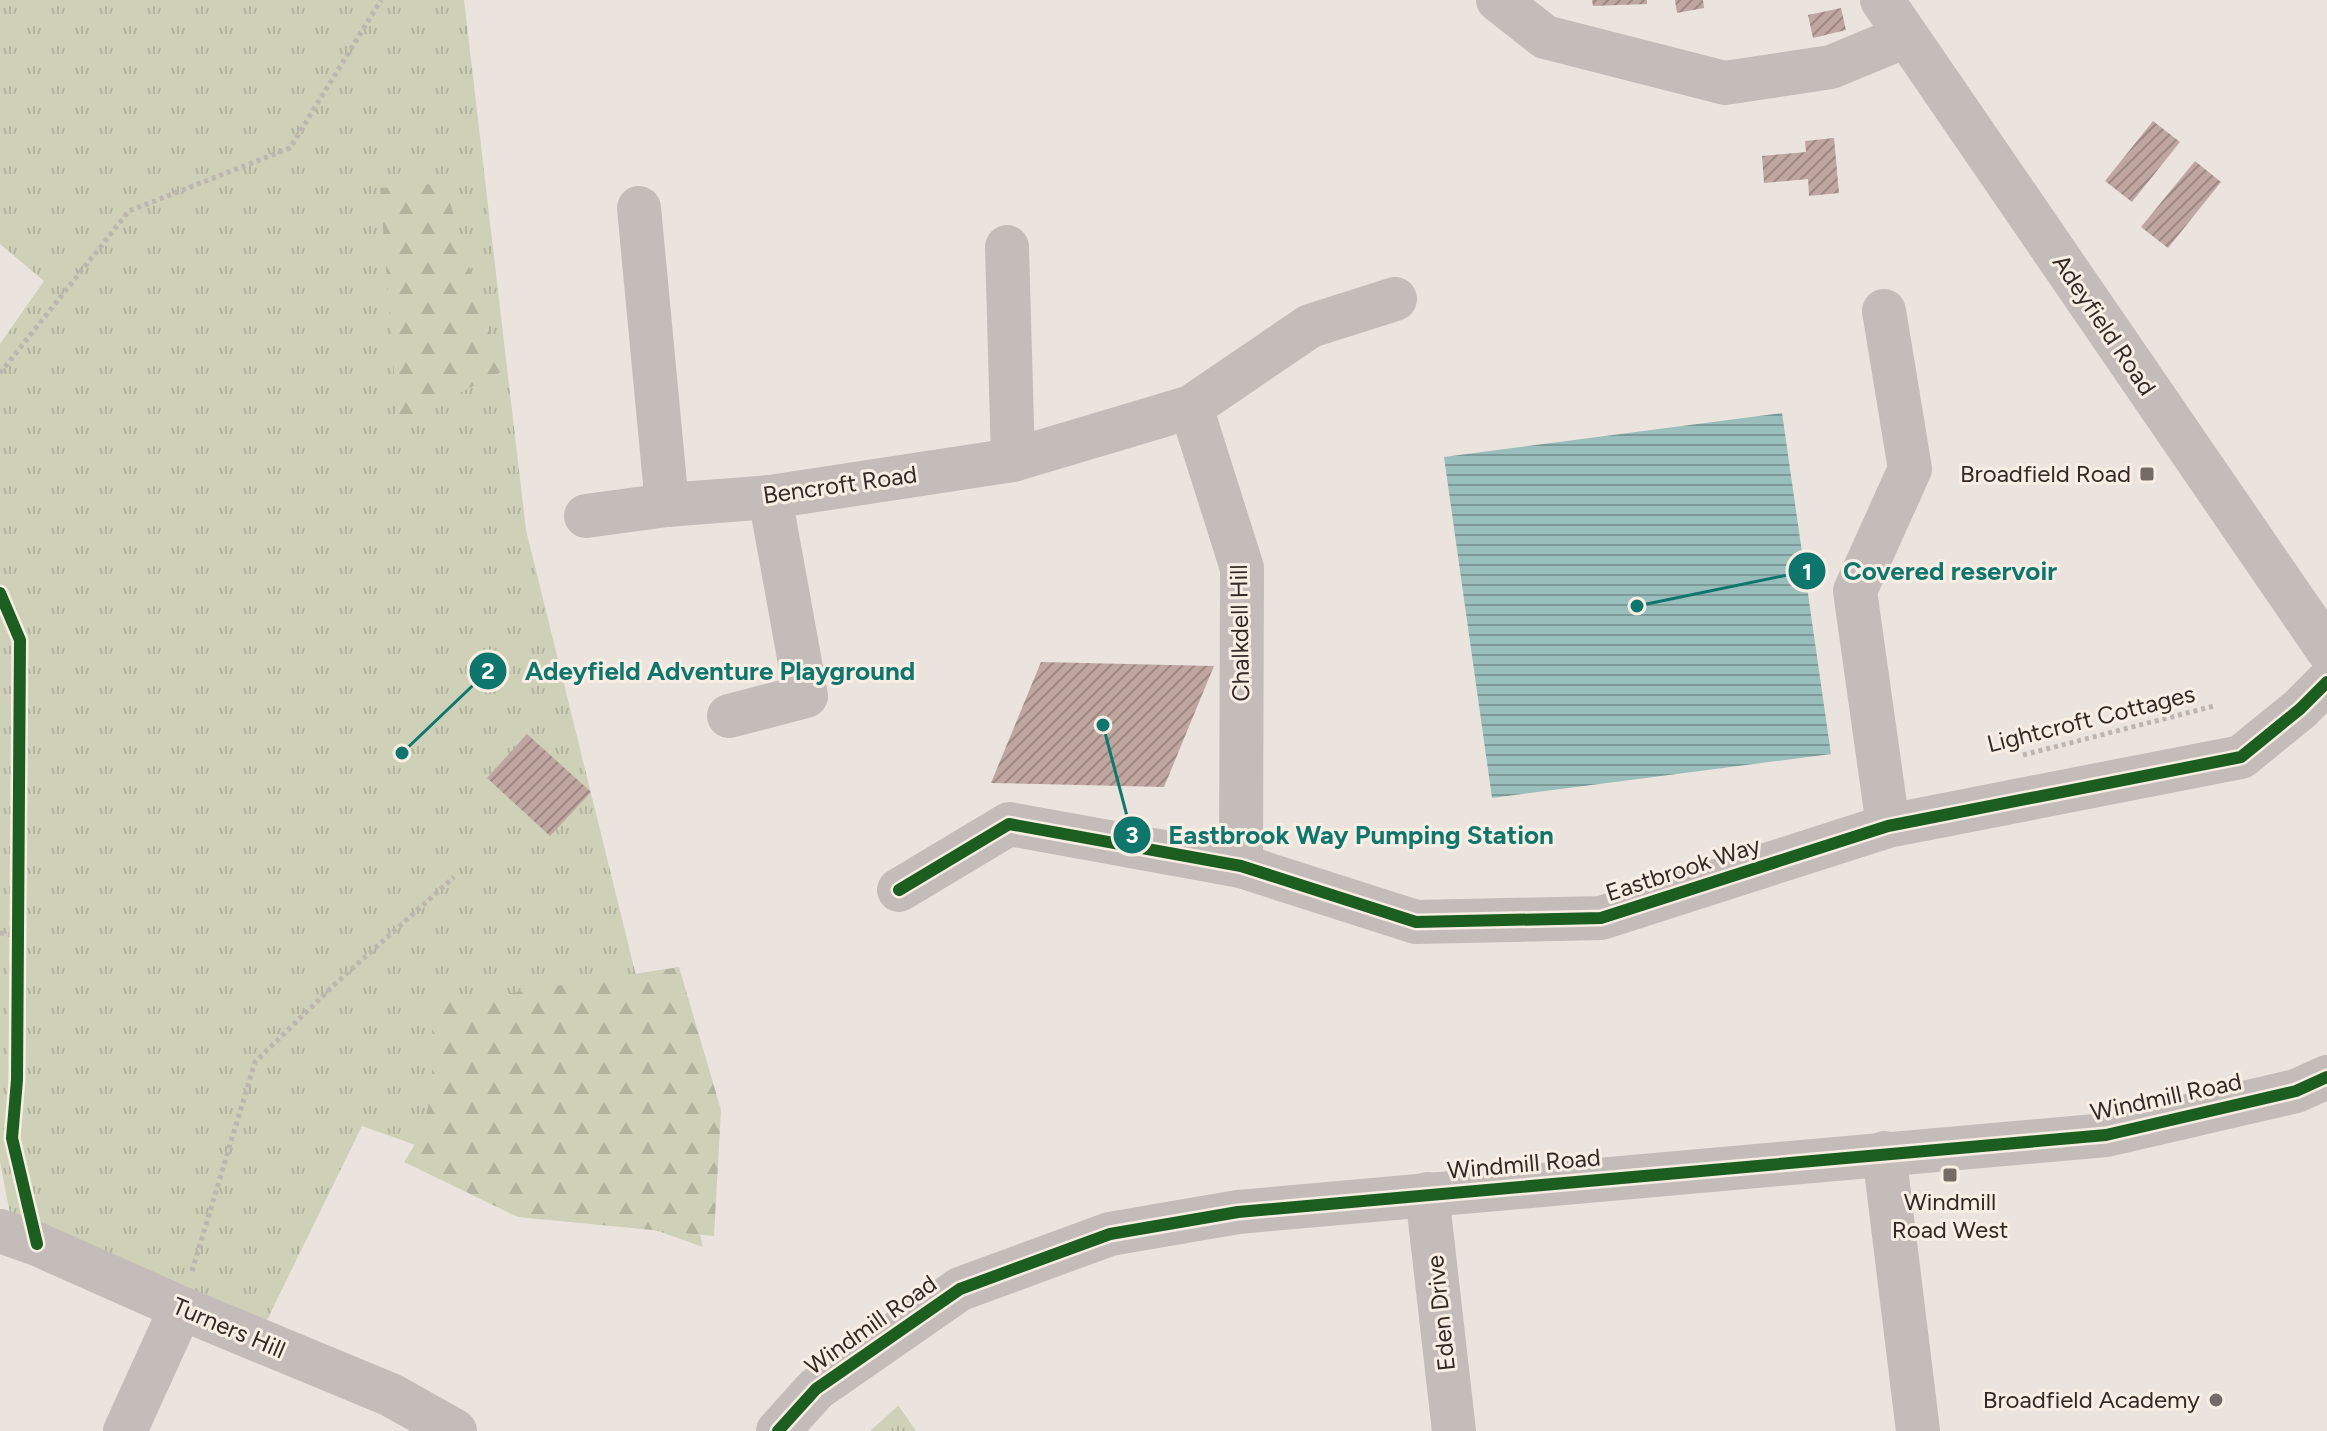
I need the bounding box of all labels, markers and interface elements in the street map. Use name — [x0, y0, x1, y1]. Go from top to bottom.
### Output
street label: Adeyfield Road — [2047, 249, 2162, 401]
street label: Bencroft Road — [761, 459, 919, 510]
place label: Broadfield Road — [1960, 459, 2131, 488]
marker: Broadfield Road — [2138, 465, 2156, 483]
callout: Covered reservoir — [1787, 546, 2074, 596]
text: Covered reservoir — [1843, 555, 2057, 587]
text: 1 — [1802, 557, 1812, 586]
street label: Chalkdell Hill — [1224, 564, 1255, 702]
callout: Adeyfield Adventure Playground — [468, 646, 931, 696]
text: Adeyfield Adventure Playground — [525, 655, 915, 687]
text: 2 — [481, 656, 495, 685]
street label: Lightcroft Cottages — [1984, 679, 2198, 758]
callout: Eastbrook Way Pumping Station — [1112, 810, 1570, 860]
text: Eastbrook Way Pumping Station — [1168, 819, 1554, 851]
text: 3 — [1125, 820, 1139, 849]
street label: Eastbrook Way — [1602, 830, 1764, 907]
street label: Windmill Road — [2088, 1066, 2244, 1127]
street label: Windmill Road — [1446, 1142, 1602, 1185]
marker: Windmill Road West — [1941, 1166, 1959, 1184]
place label: Windmill Road West — [1892, 1187, 2008, 1244]
street label: Eden Drive — [1420, 1254, 1461, 1372]
street label: Windmill Road — [799, 1269, 942, 1381]
street label: Turners Hill — [169, 1291, 290, 1364]
place label: Broadfield Academy — [1983, 1385, 2200, 1414]
marker: Broadfield Academy — [2207, 1391, 2225, 1409]

